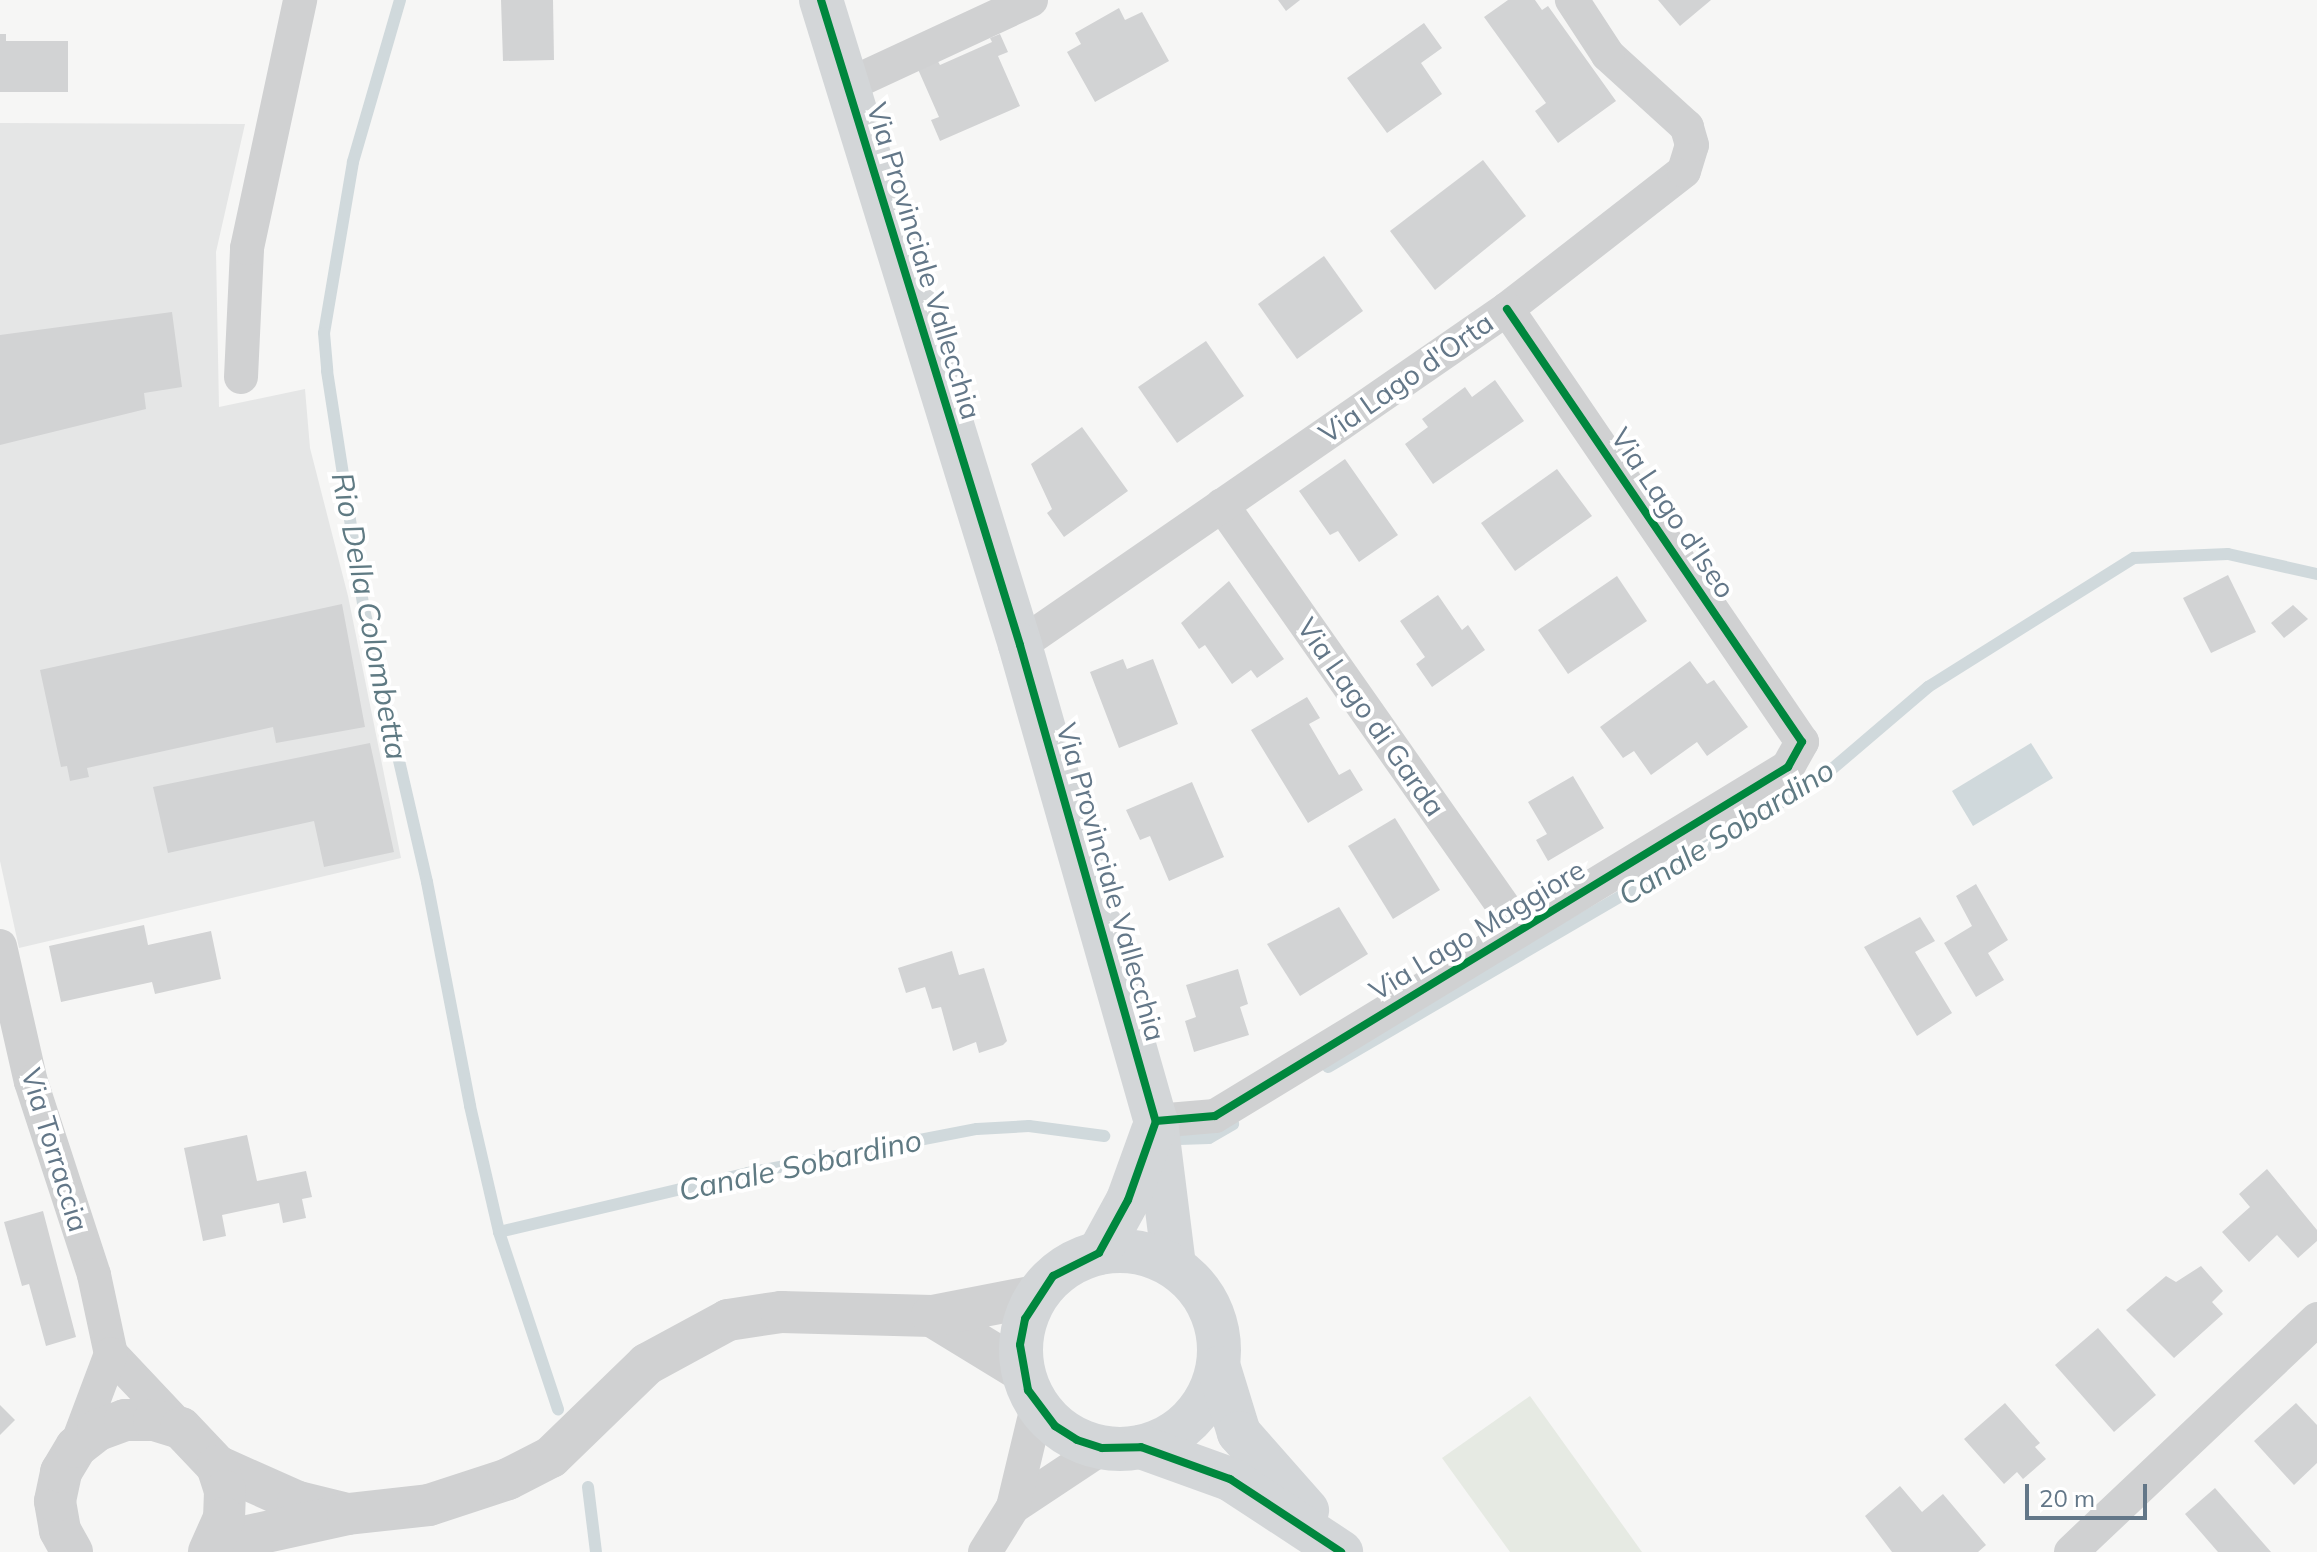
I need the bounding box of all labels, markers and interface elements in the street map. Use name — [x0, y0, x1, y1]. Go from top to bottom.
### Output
street label: Via Provinciale Vallecchia — [860, 99, 988, 423]
street label: Via Lago d'Orta — [1313, 306, 1499, 450]
street label: Via Lago d'Iseo — [1604, 422, 1742, 604]
water label: Rio Della Colombetta — [324, 469, 416, 763]
street label: Via Lago di Garda — [1290, 611, 1452, 823]
street label: Via Provinciale Vallecchia — [1049, 719, 1173, 1045]
water label: Canale Sobardino — [1612, 751, 1840, 913]
street label: Via Lago Maggiore — [1363, 853, 1591, 1007]
street label: Via Torraccia — [14, 1064, 96, 1236]
water label: Canale Sobardino — [675, 1122, 925, 1208]
scale bar — [2029, 1468, 2151, 1518]
text: 20 m — [2039, 1483, 2095, 1513]

